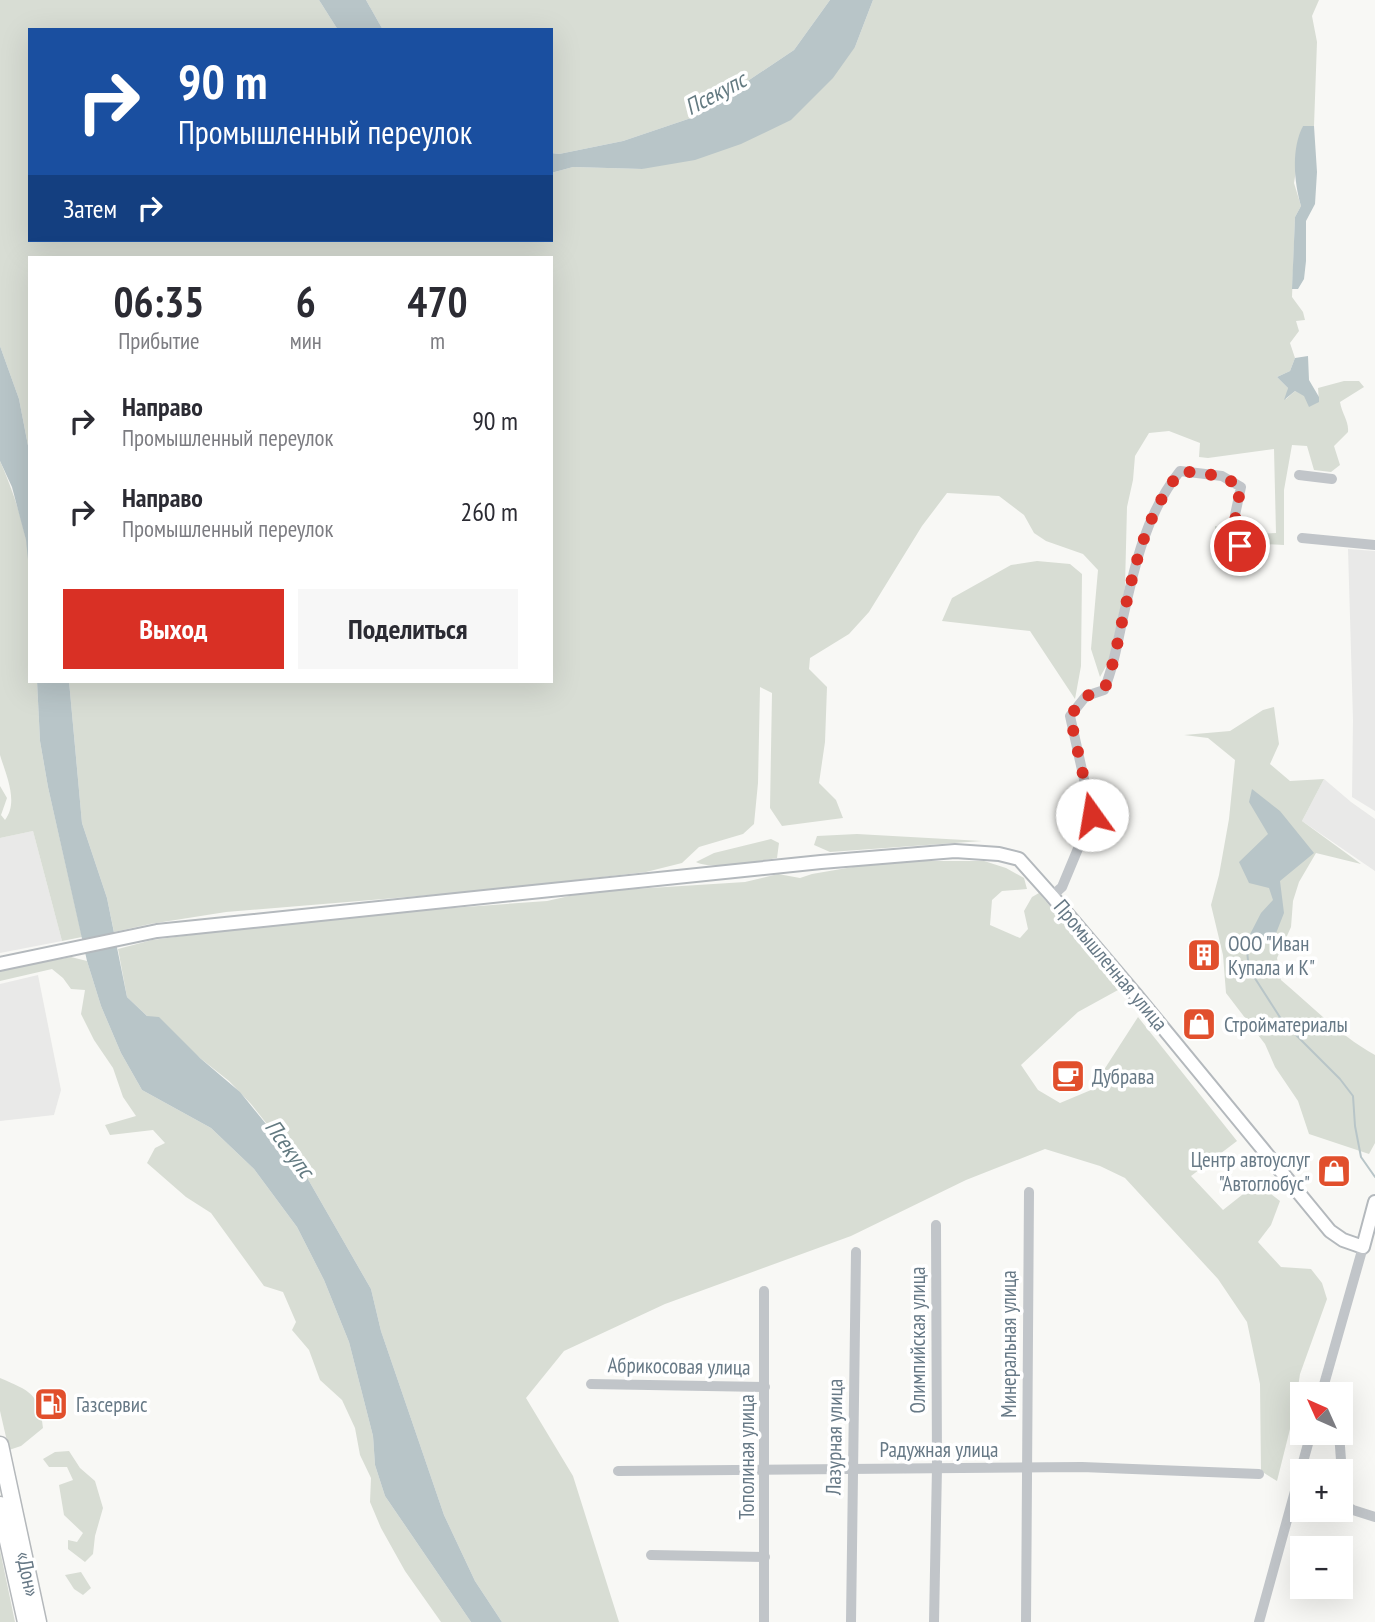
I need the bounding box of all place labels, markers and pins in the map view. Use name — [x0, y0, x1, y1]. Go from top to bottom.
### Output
pin — [1210, 516, 1270, 576]
place label: ООО "Иван Купала и К" — [1228, 930, 1315, 981]
building icon: ООО "Иван Купала и К" — [1185, 936, 1223, 974]
shop icon: Стройматериалы — [1180, 1005, 1218, 1043]
place label: Стройматериалы — [1224, 1011, 1348, 1038]
cafe icon: Дубрава — [1049, 1057, 1087, 1095]
place label: Дубрава — [1092, 1063, 1154, 1090]
place label: Центр автоуслуг "Автоглобус" — [1191, 1146, 1311, 1197]
shop icon: Центр автоуслуг "Автоглобус" — [1315, 1152, 1353, 1190]
fuel station icon: Газсервис — [32, 1385, 70, 1423]
place label: Газсервис — [76, 1391, 148, 1418]

